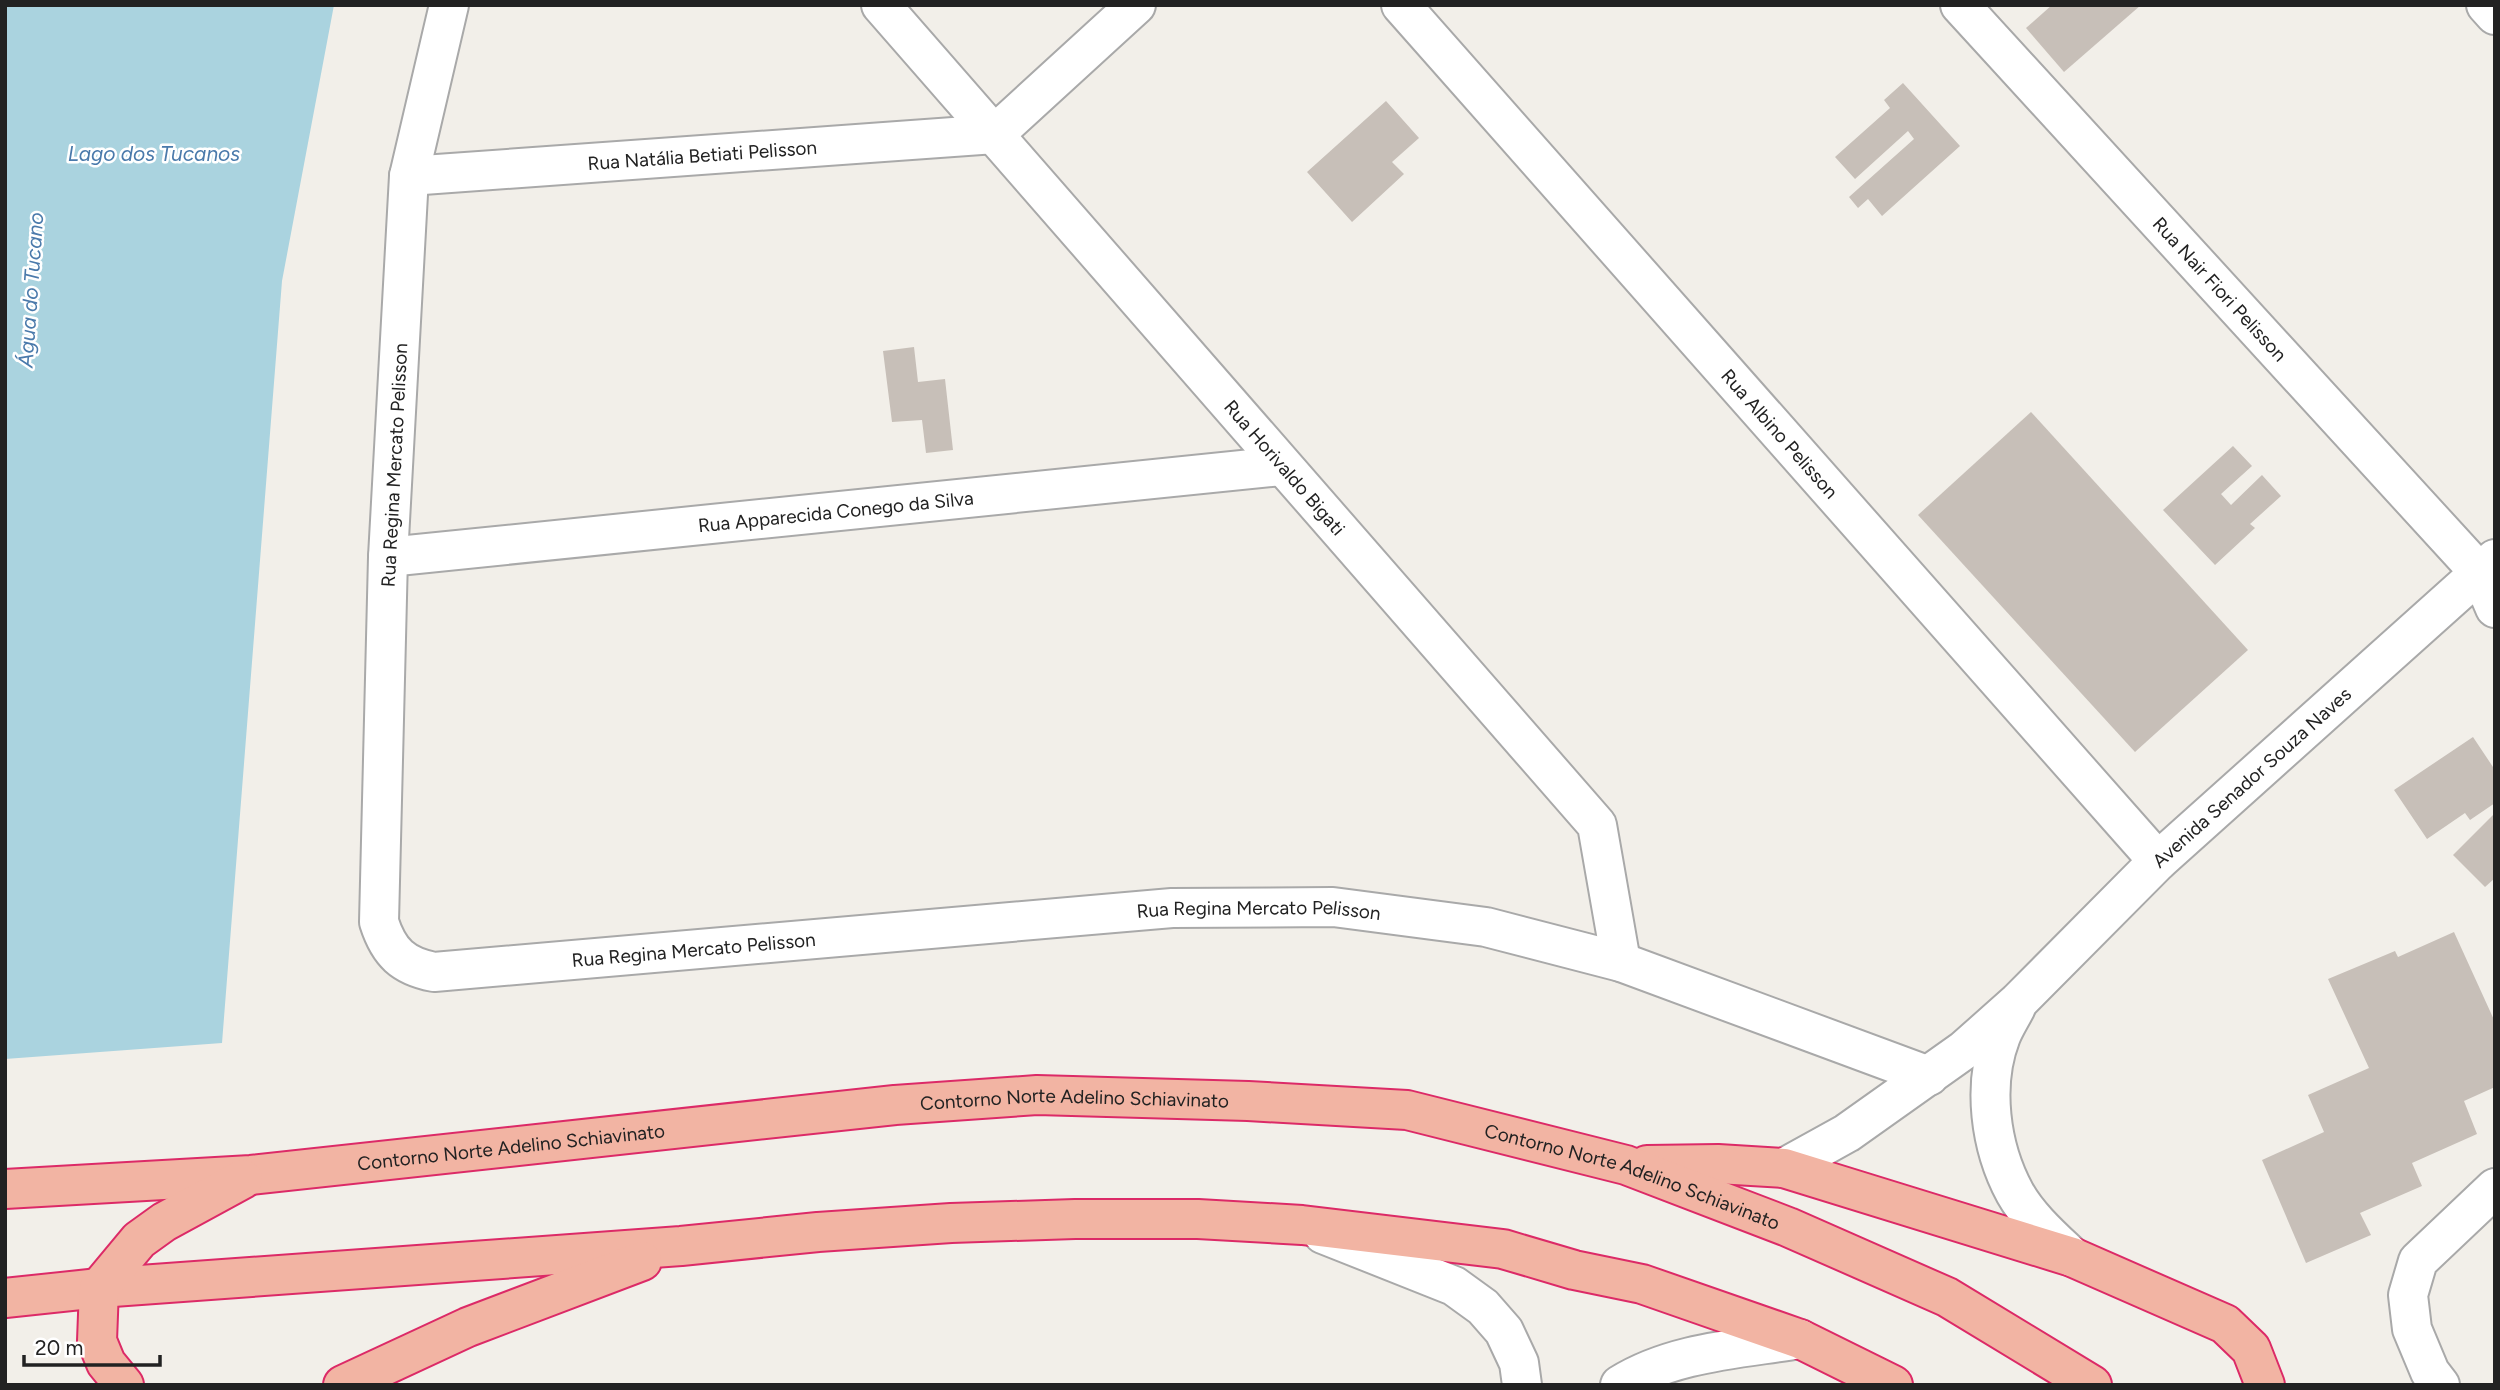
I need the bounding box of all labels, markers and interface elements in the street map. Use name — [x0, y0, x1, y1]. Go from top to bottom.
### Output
street label: Rua Natália Betiati Pelisson — [587, 136, 818, 175]
water label: Lago dos Tucanos — [68, 141, 240, 166]
water label: Água do Tucano — [13, 212, 48, 369]
street label: Rua Nair Fiori Pelisson — [2148, 212, 2291, 366]
street label: Rua Regina Mercato Pelisson — [377, 342, 412, 588]
street label: Rua Albino Pelisson — [1716, 364, 1843, 503]
street label: Rua Horivaldo Bigati — [1219, 395, 1350, 540]
street label: Rua Apparecida Conego da Silva — [697, 486, 975, 537]
street label: Avenida Senador Souza Naves — [2148, 682, 2356, 873]
street label: Rua Regina Mercato Pelisson — [1136, 896, 1382, 925]
street label: Rua Regina Mercato Pelisson — [571, 928, 816, 972]
street label: Contorno Norte Adelino Schiavinato — [919, 1084, 1229, 1115]
street label: Contorno Norte Adelino Schiavinato — [356, 1119, 666, 1175]
street label: Contorno Norte Adelino Schiavinato — [1482, 1119, 1783, 1235]
scale bar — [24, 1324, 161, 1368]
text: 20 m — [35, 1335, 83, 1360]

